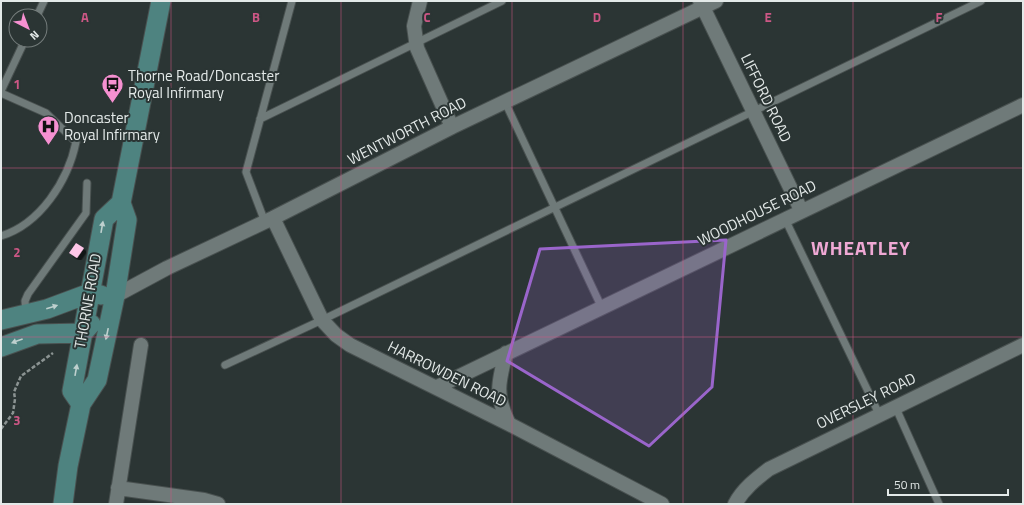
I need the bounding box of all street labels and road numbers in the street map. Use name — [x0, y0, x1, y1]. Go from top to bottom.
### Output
street label: LIFFORD ROAD — [735, 50, 798, 146]
street label: WENTWORTH ROAD — [343, 91, 470, 170]
street label: WOODHOUSE ROAD — [693, 174, 820, 251]
street label: THORNE ROAD — [68, 251, 107, 350]
street label: HARROWDEN ROAD — [384, 335, 511, 412]
street label: OVERSLEY ROAD — [812, 366, 920, 435]

